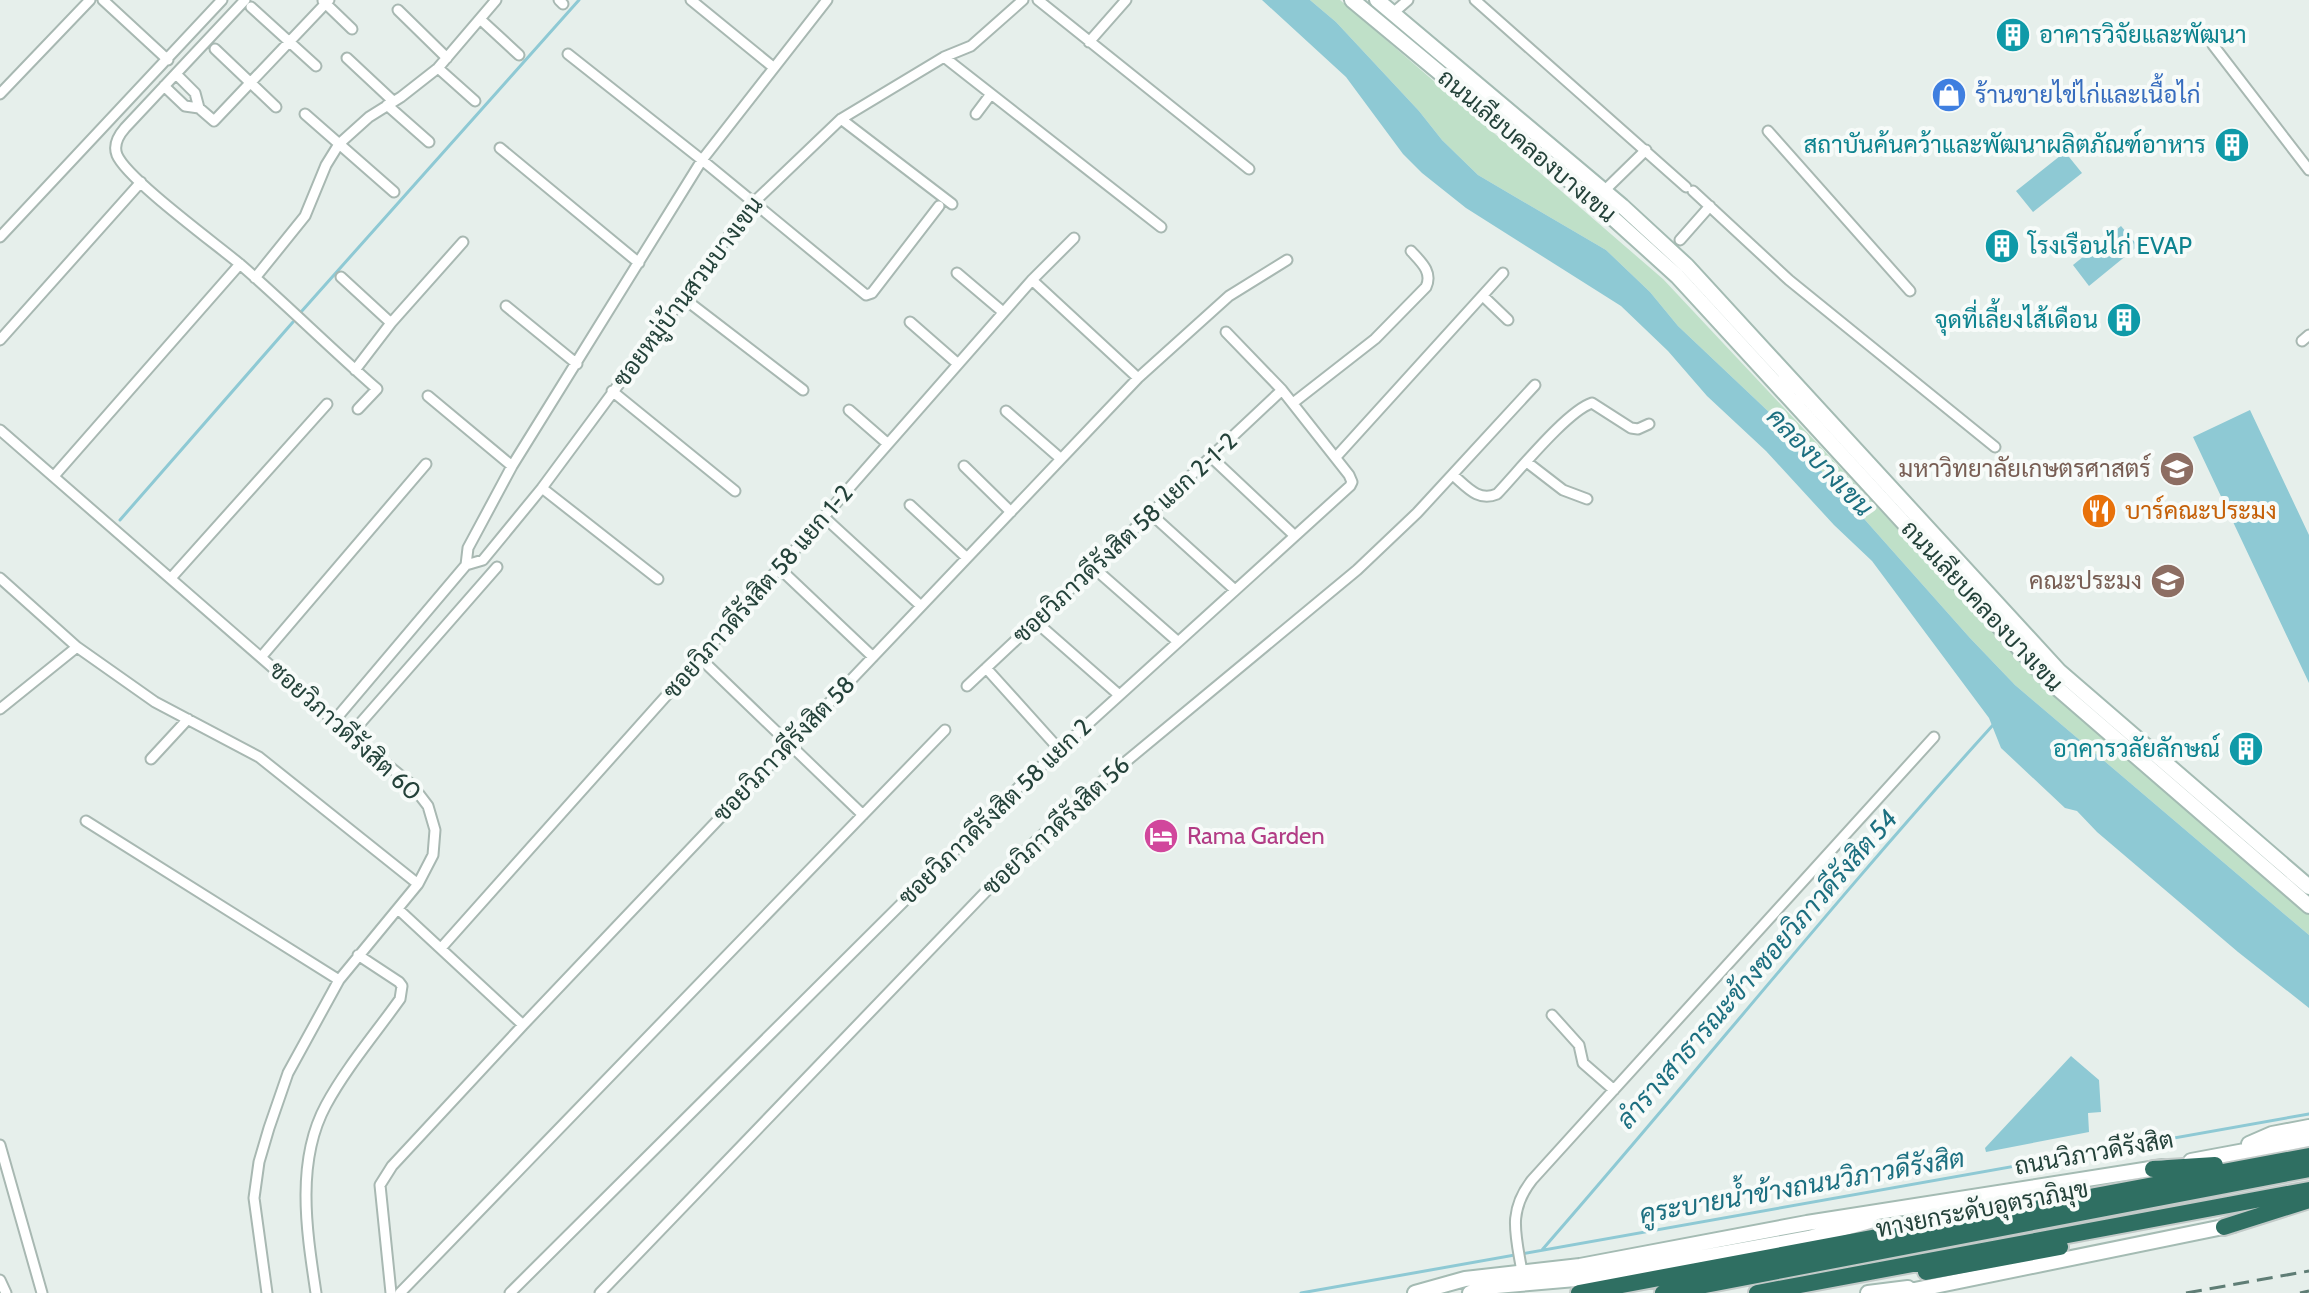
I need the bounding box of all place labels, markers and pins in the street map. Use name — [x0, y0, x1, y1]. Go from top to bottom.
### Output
building icon: อาคารวิจัยและพัฒนา — [1994, 16, 2032, 54]
place label: อาคารวิจัยและพัฒนา — [2039, 20, 2247, 49]
place label: ร้านขายไข่ไก่และเนื้อไก่ — [1975, 73, 2201, 109]
shop icon: ร้านขายไข่ไก่และเนื้อไก่ — [1930, 76, 1968, 114]
building icon: สถาบันค้นคว้าและพัฒนาผลิตภัณฑ์อาหาร — [2213, 126, 2251, 164]
place label: สถาบันค้นคว้าและพัฒนาผลิตภัณฑ์อาหาร — [1803, 129, 2206, 159]
building icon: โรงเรือนไก่ EVAP — [1983, 227, 2021, 265]
place label: โรงเรือนไก่ EVAP — [2026, 230, 2192, 260]
place label: จุดที่เลี้ยงไส้เดือน — [1934, 298, 2098, 336]
building icon: จุดที่เลี้ยงไส้เดือน — [2105, 301, 2143, 339]
school or university icon: มหาวิทยาลัยเกษตรศาสตร์ — [2158, 450, 2196, 488]
place label: มหาวิทยาลัยเกษตรศาสตร์ — [1898, 453, 2151, 483]
restaurant icon: บาร์คณะประมง — [2080, 492, 2118, 530]
place label: บาร์คณะประมง — [2125, 495, 2277, 525]
school or university icon: คณะประมง — [2149, 562, 2187, 600]
place label: คณะประมง — [2029, 566, 2142, 595]
building icon: อาคารวลัยลักษณ์ — [2227, 730, 2265, 768]
place label: อาคารวลัยลักษณ์ — [2053, 733, 2220, 763]
hotel icon: Rama Garden — [1142, 817, 1180, 855]
place label: Rama Garden — [1187, 821, 1325, 850]

